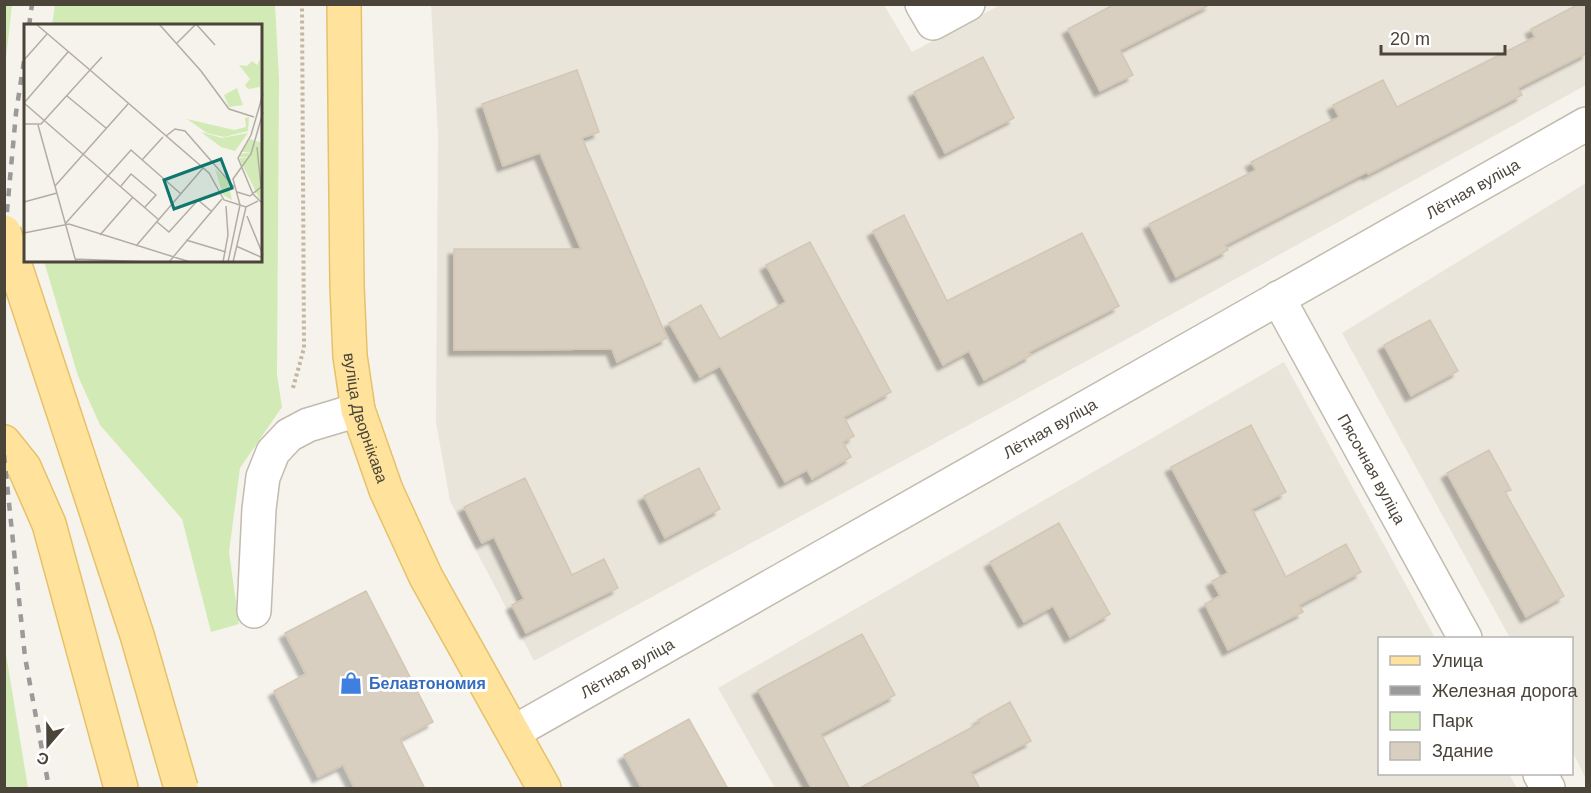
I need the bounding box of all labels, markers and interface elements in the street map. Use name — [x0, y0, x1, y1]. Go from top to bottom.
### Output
scale bar — [1381, 18, 1506, 56]
inset map — [24, 24, 262, 262]
text: 20 m — [1390, 29, 1430, 49]
street label: Лётная вуліца — [1423, 156, 1522, 222]
street label: вуліца Дворнікава — [341, 352, 391, 485]
street label: Лётная вуліца — [1000, 395, 1100, 462]
street label: Пясочная вуліца — [1334, 411, 1409, 527]
street label: Лётная вуліца — [578, 635, 677, 701]
legend — [1378, 637, 1573, 775]
text: Улица — [1432, 651, 1484, 671]
shop icon: Белавтономия — [338, 670, 364, 696]
place label: Белавтономия — [369, 675, 486, 692]
text: Железная дорога — [1432, 681, 1579, 701]
text: Парк — [1432, 711, 1473, 731]
north arrow — [18, 715, 78, 775]
text: Здание — [1432, 741, 1493, 761]
text: С — [34, 749, 51, 769]

